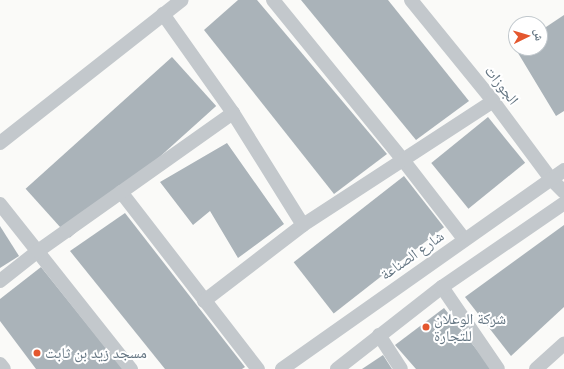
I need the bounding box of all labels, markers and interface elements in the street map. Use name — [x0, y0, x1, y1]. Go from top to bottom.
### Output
north arrow — [508, 16, 548, 56]
text: ش — [531, 29, 546, 41]
street label: الجوزات — [481, 62, 523, 108]
street label: شارع الصناعة — [377, 227, 447, 283]
place label: شركة الوعلان للتجارة — [434, 309, 506, 344]
marker: شركة الوعلان للتجارة — [421, 322, 431, 332]
place label: مسجد زيد بن ثابت — [45, 344, 147, 362]
marker: مسجد زيد بن ثابت — [32, 348, 42, 358]

